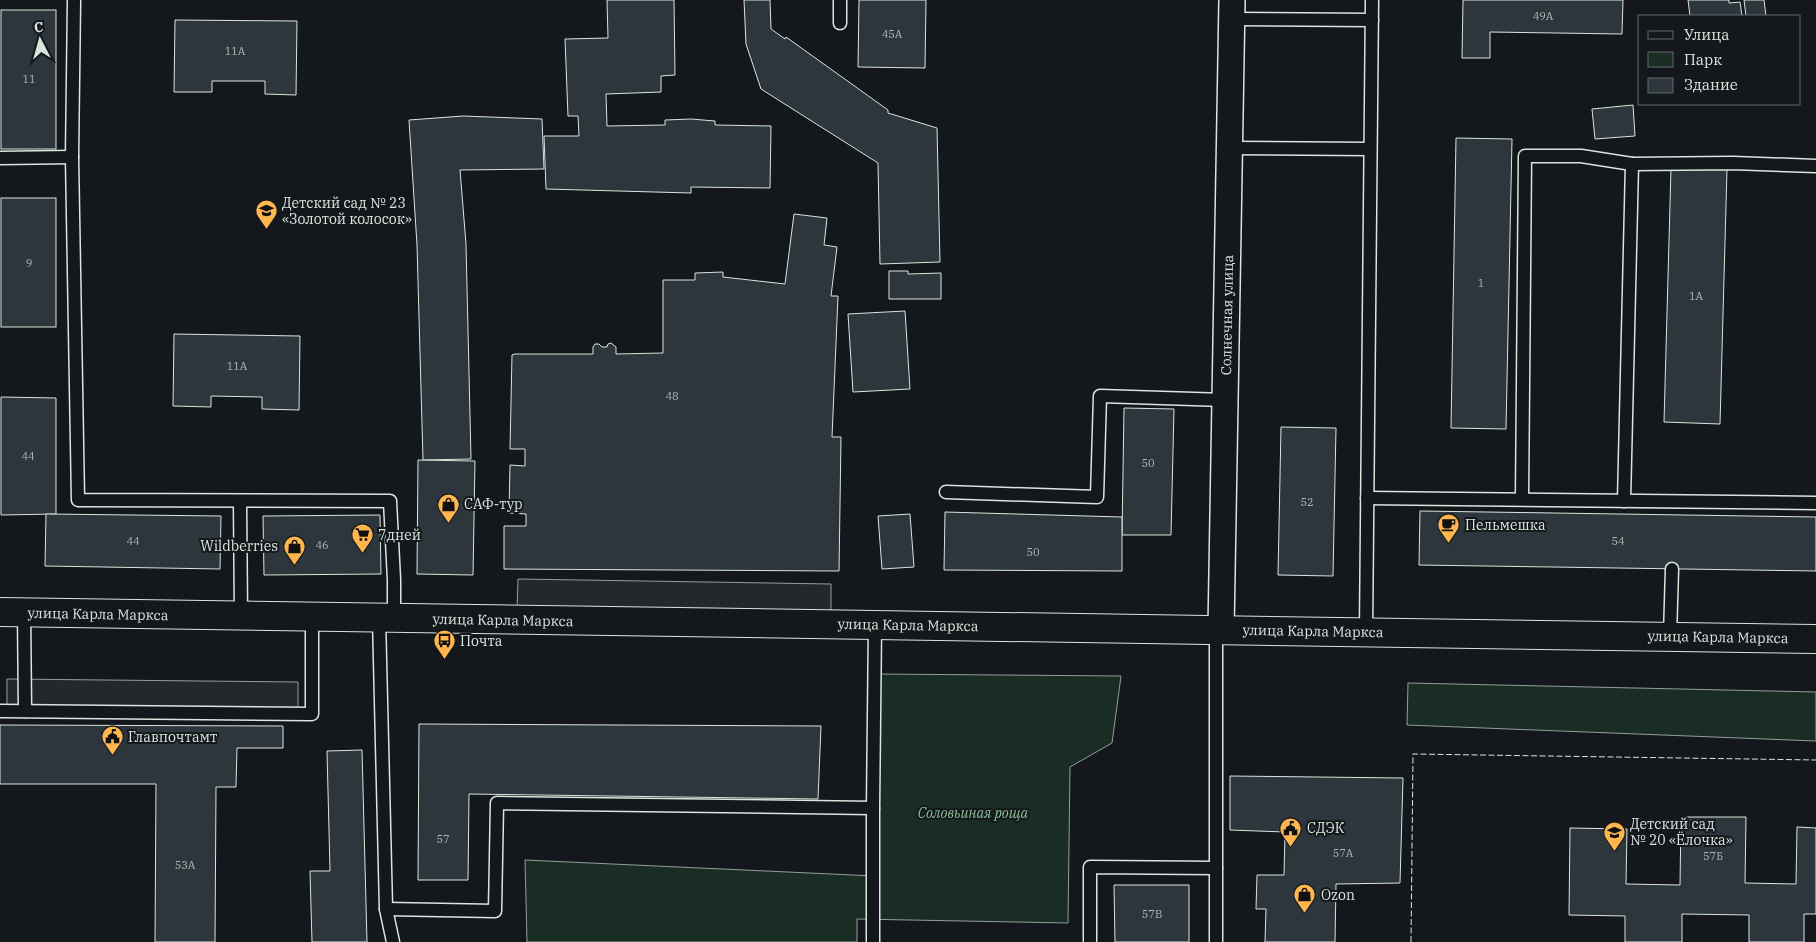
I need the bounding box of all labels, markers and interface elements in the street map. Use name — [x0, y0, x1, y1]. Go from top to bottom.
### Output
house number: 49А — [1533, 9, 1554, 23]
north arrow — [15, 15, 65, 65]
legend — [1638, 15, 1801, 105]
text: С — [33, 18, 44, 37]
text: Улица — [1684, 25, 1729, 44]
house number: 45А — [882, 27, 903, 41]
house number: 11А — [225, 44, 246, 58]
text: Парк — [1684, 50, 1722, 69]
house number: 11 — [22, 72, 36, 86]
text: Здание — [1684, 75, 1738, 94]
place label: Детский сад № 23 «Золотой колосок» — [282, 194, 412, 228]
school or university icon: Детский сад № 23 «Золотой колосок» — [254, 199, 278, 230]
street label: Солнечная улица — [1217, 254, 1237, 375]
house number: 9 — [26, 256, 32, 270]
house number: 1 — [1478, 276, 1484, 290]
house number: 1А — [1689, 289, 1704, 303]
house number: 11А — [227, 359, 248, 373]
house number: 48 — [665, 389, 679, 403]
house number: 44 — [21, 449, 35, 463]
house number: 50 — [1141, 456, 1155, 470]
shop icon: САФ-тур — [436, 492, 460, 523]
place label: САФ-тур — [464, 495, 523, 513]
house number: 52 — [1300, 495, 1314, 509]
cafe icon: Пельмешка — [1437, 513, 1461, 544]
place label: Пельмешка — [1465, 516, 1546, 534]
supermarket icon: 7дней — [350, 523, 374, 554]
place label: 7дней — [378, 526, 421, 544]
house number: 44 — [126, 534, 140, 548]
shop icon: Wildberries — [282, 534, 306, 565]
house number: 54 — [1611, 534, 1625, 548]
place label: Wildberries — [200, 537, 278, 555]
house number: 46 — [315, 538, 329, 552]
house number: 50 — [1026, 545, 1040, 559]
street label: улица Карла Маркса — [27, 604, 169, 624]
street label: улица Карла Маркса — [432, 610, 574, 630]
street label: улица Карла Маркса — [837, 615, 979, 635]
street label: улица Карла Маркса — [1242, 621, 1384, 641]
street label: улица Карла Маркса — [1647, 627, 1789, 647]
bus stop icon: Почта — [432, 629, 456, 660]
place label: Почта — [460, 632, 503, 650]
public building icon: Главпочтамт — [100, 725, 124, 756]
place label: Главпочтамт — [128, 728, 217, 746]
park label: Соловьиная роща — [918, 804, 1029, 822]
place label: Детский сад № 20 «Ёлочка» — [1630, 815, 1733, 849]
public building icon: СДЭК — [1279, 816, 1303, 847]
place label: СДЭК — [1307, 819, 1345, 837]
school or university icon: Детский сад № 20 «Ёлочка» — [1602, 820, 1626, 851]
house number: 57 — [436, 832, 450, 846]
house number: 57А — [1333, 846, 1354, 860]
house number: 57Б — [1703, 849, 1723, 863]
house number: 53А — [175, 858, 196, 872]
shop icon: Ozon — [1293, 883, 1317, 914]
place label: Ozon — [1321, 886, 1355, 904]
house number: 57В — [1142, 907, 1162, 921]

